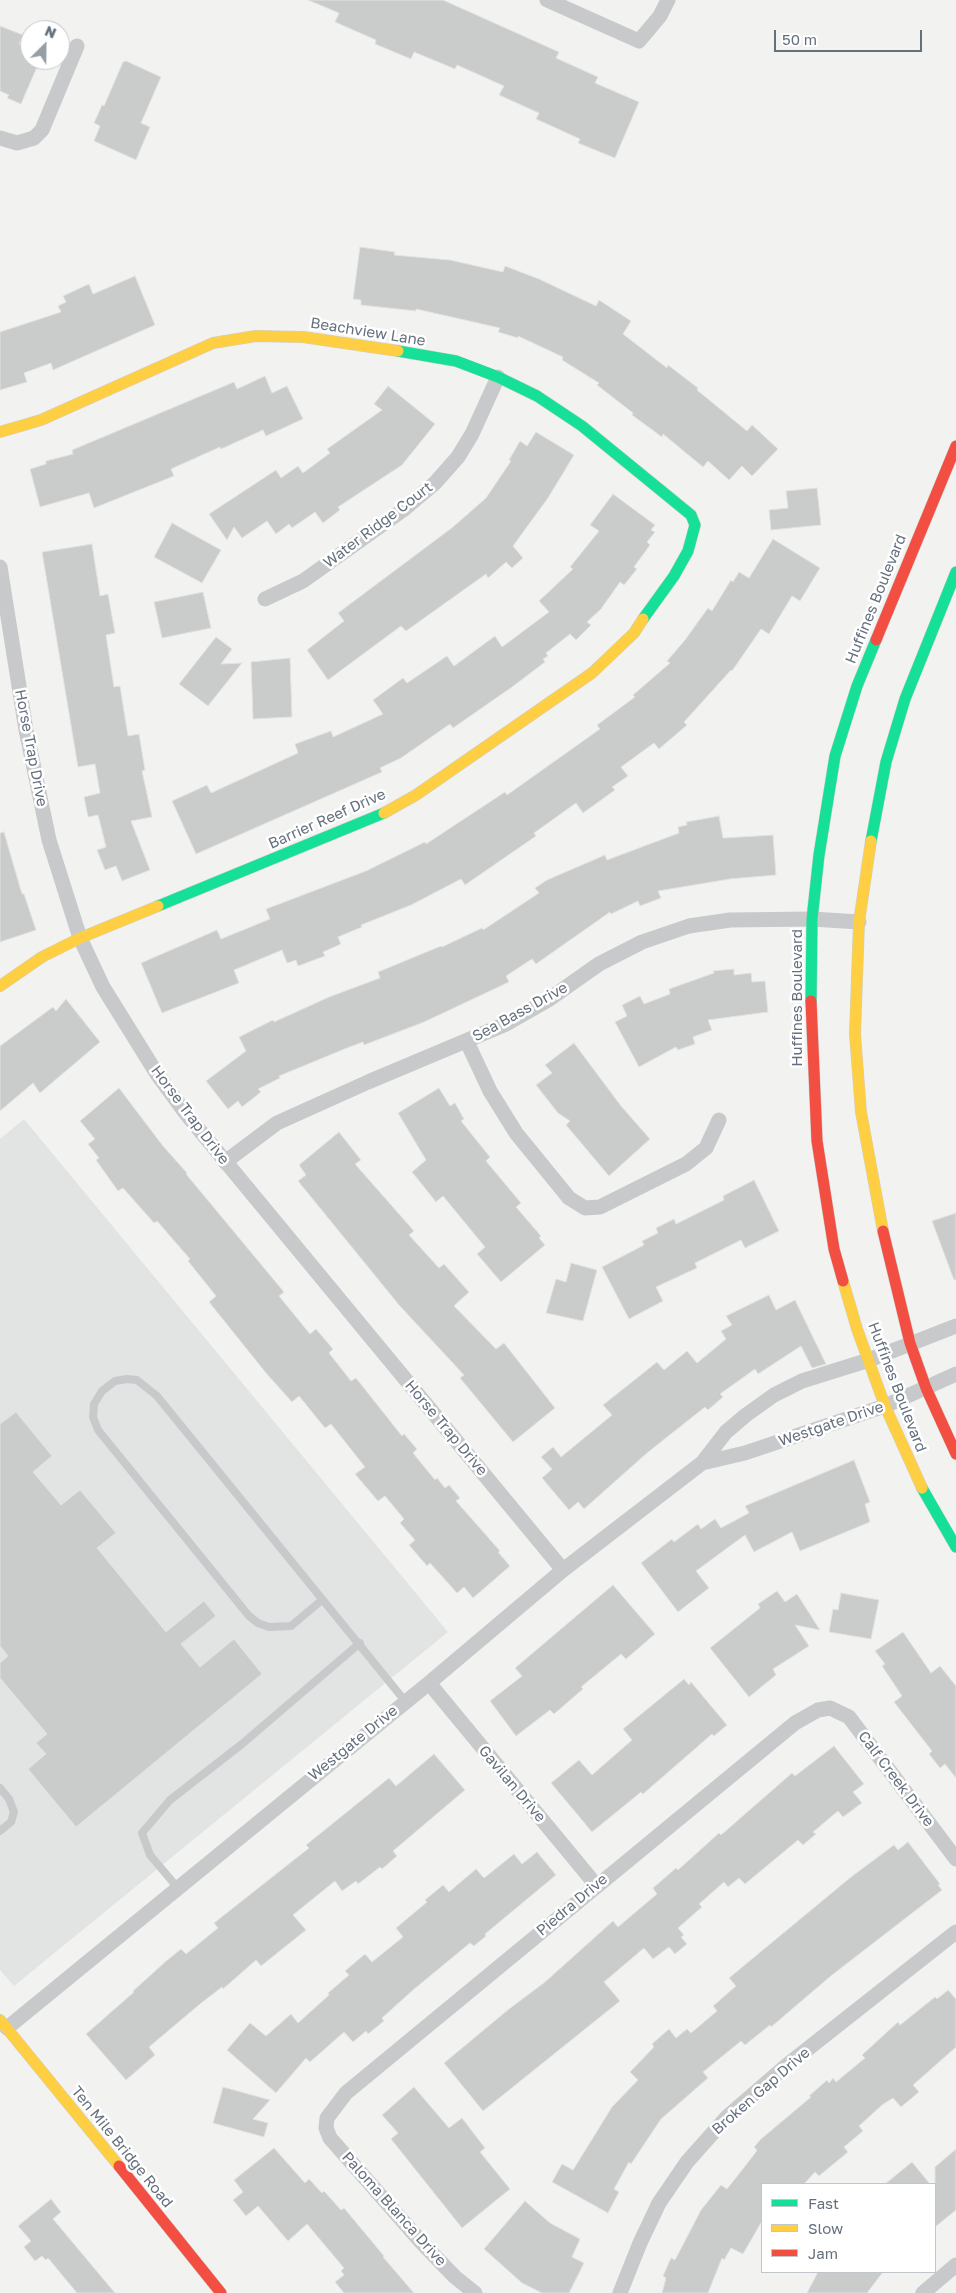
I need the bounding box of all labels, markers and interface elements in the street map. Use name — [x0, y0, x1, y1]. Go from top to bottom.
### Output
north arrow — [20, 20, 70, 70]
scale bar — [776, 20, 924, 52]
text: N — [42, 22, 59, 42]
text: 50 m — [782, 30, 817, 48]
street label: Beachview Lane — [309, 314, 427, 350]
street label: Water Ridge Court — [320, 478, 436, 572]
street label: Huffines Boulevard — [842, 532, 910, 666]
street label: Horse Trap Drive — [11, 688, 51, 808]
street label: Barrier Reef Drive — [266, 785, 388, 853]
street label: Huffines Boulevard — [788, 929, 806, 1067]
street label: Sea Bass Drive — [469, 978, 571, 1046]
street label: Horse Trap Drive — [147, 1062, 233, 1168]
street label: Huffines Boulevard — [864, 1319, 930, 1455]
street label: Horse Trap Drive — [401, 1377, 491, 1479]
street label: Westgate Drive — [776, 1398, 886, 1450]
street label: Westgate Drive — [305, 1702, 401, 1784]
street label: Calf Creek Drive — [854, 1728, 938, 1830]
street label: Gavilan Drive — [475, 1742, 549, 1826]
street label: Piedra Drive — [533, 1870, 611, 1940]
street label: Broken Gap Drive — [708, 2044, 814, 2138]
street label: Ten Mile Bridge Road — [67, 2083, 177, 2211]
street label: Paloma Blanca Drive — [338, 2148, 450, 2270]
legend — [761, 2183, 936, 2273]
text: Fast — [808, 2194, 839, 2212]
text: Slow — [808, 2219, 843, 2237]
text: Jam — [808, 2244, 838, 2262]

